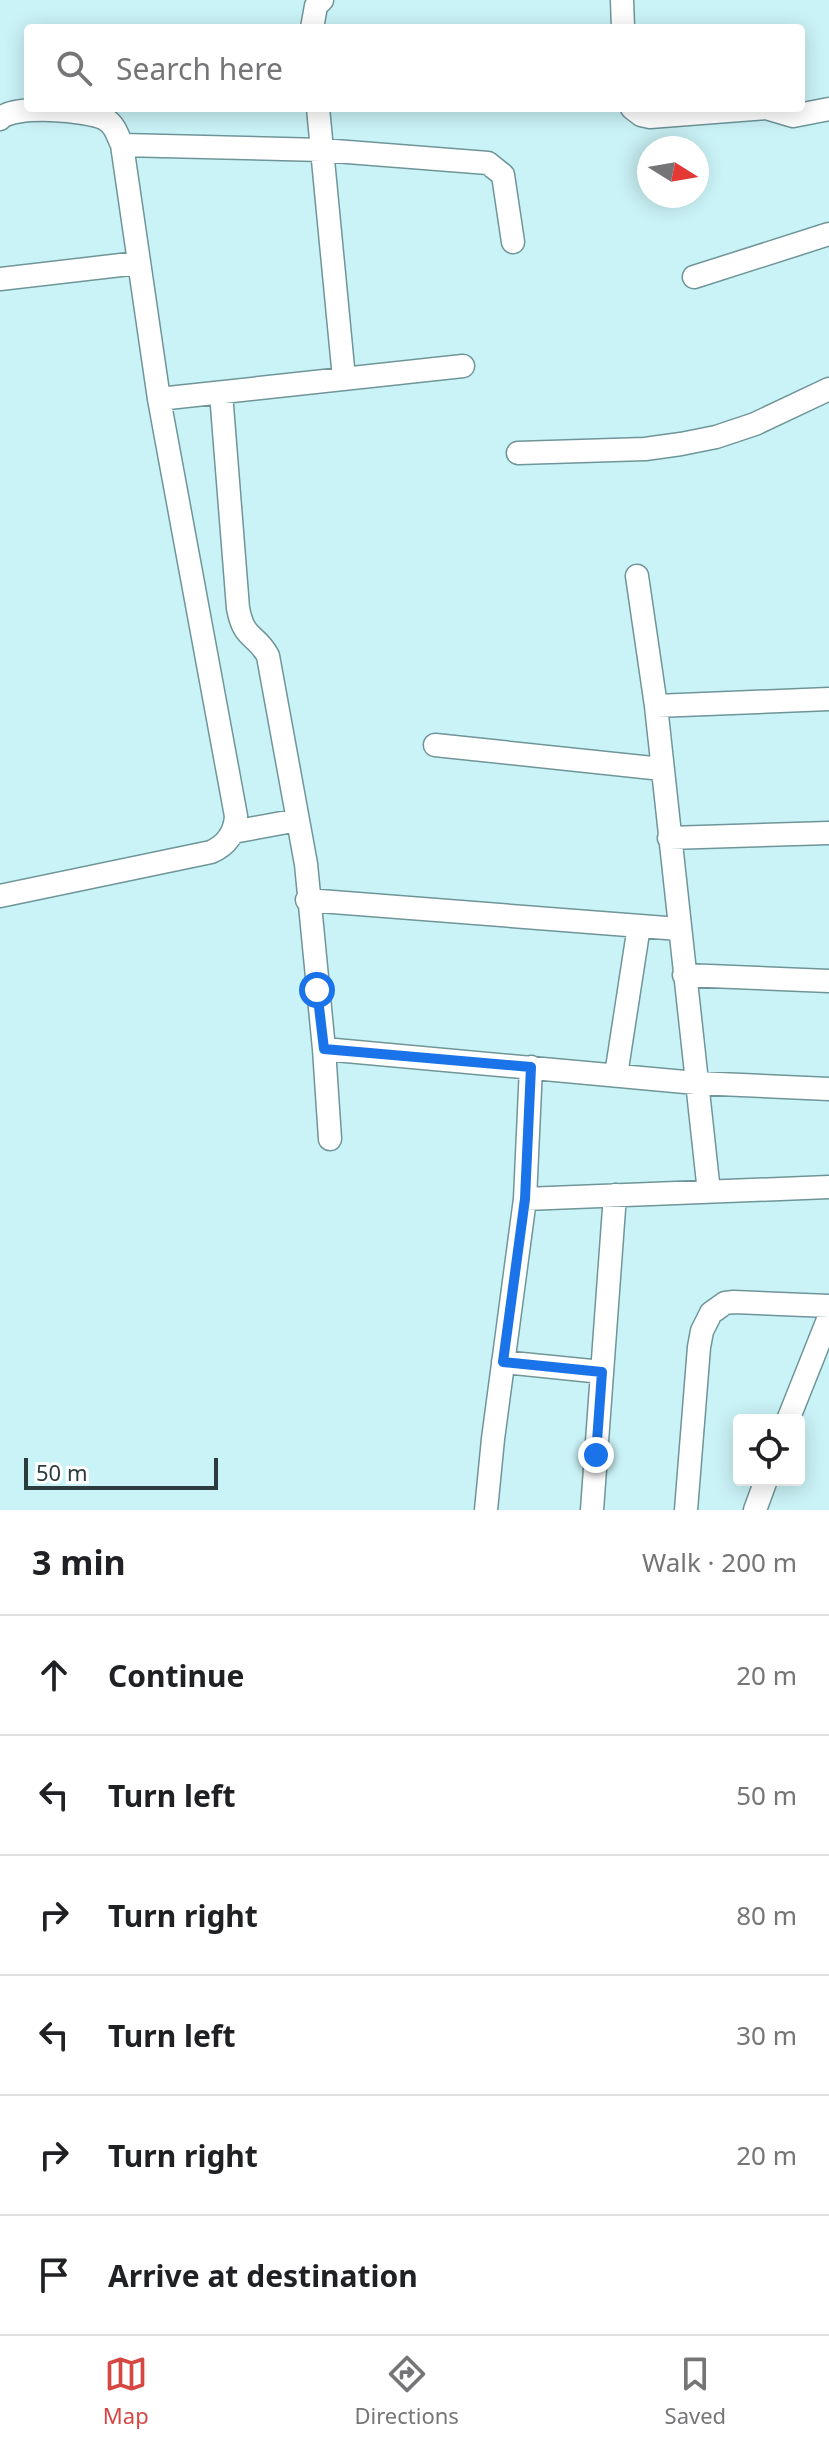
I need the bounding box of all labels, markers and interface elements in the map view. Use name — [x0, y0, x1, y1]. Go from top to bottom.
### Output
search box — [24, 24, 805, 112]
icon: search — [52, 46, 96, 90]
text: Search here — [116, 48, 283, 89]
north arrow — [637, 136, 709, 208]
route start — [299, 972, 335, 1008]
map controls — [733, 1414, 805, 1486]
button: locate — [733, 1414, 805, 1486]
route end — [578, 1437, 614, 1473]
scale bar — [24, 1454, 218, 1490]
text: 50 m — [36, 1457, 87, 1487]
text: 3 min — [32, 1539, 126, 1585]
text: Walk · 200 m — [642, 1544, 797, 1580]
icon: ahead — [32, 1653, 76, 1697]
text: Continue — [108, 1655, 244, 1696]
text: 20 m — [736, 1657, 797, 1693]
icon: left — [32, 1773, 76, 1817]
text: Turn left — [108, 1775, 236, 1816]
text: 50 m — [736, 1777, 797, 1813]
icon: right — [32, 1893, 76, 1937]
text: Turn right — [108, 1895, 258, 1936]
text: 80 m — [736, 1897, 797, 1933]
icon: left — [32, 2013, 76, 2057]
text: Turn left — [108, 2015, 236, 2056]
text: 30 m — [736, 2017, 797, 2053]
icon: right — [32, 2133, 76, 2177]
text: Turn right — [108, 2135, 258, 2176]
text: 20 m — [736, 2137, 797, 2173]
icon: arrive — [32, 2253, 76, 2297]
text: Arrive at destination — [108, 2255, 418, 2296]
tab: Map — [103, 2352, 149, 2430]
tab: Directions — [354, 2352, 459, 2430]
tab: Saved — [665, 2352, 726, 2430]

